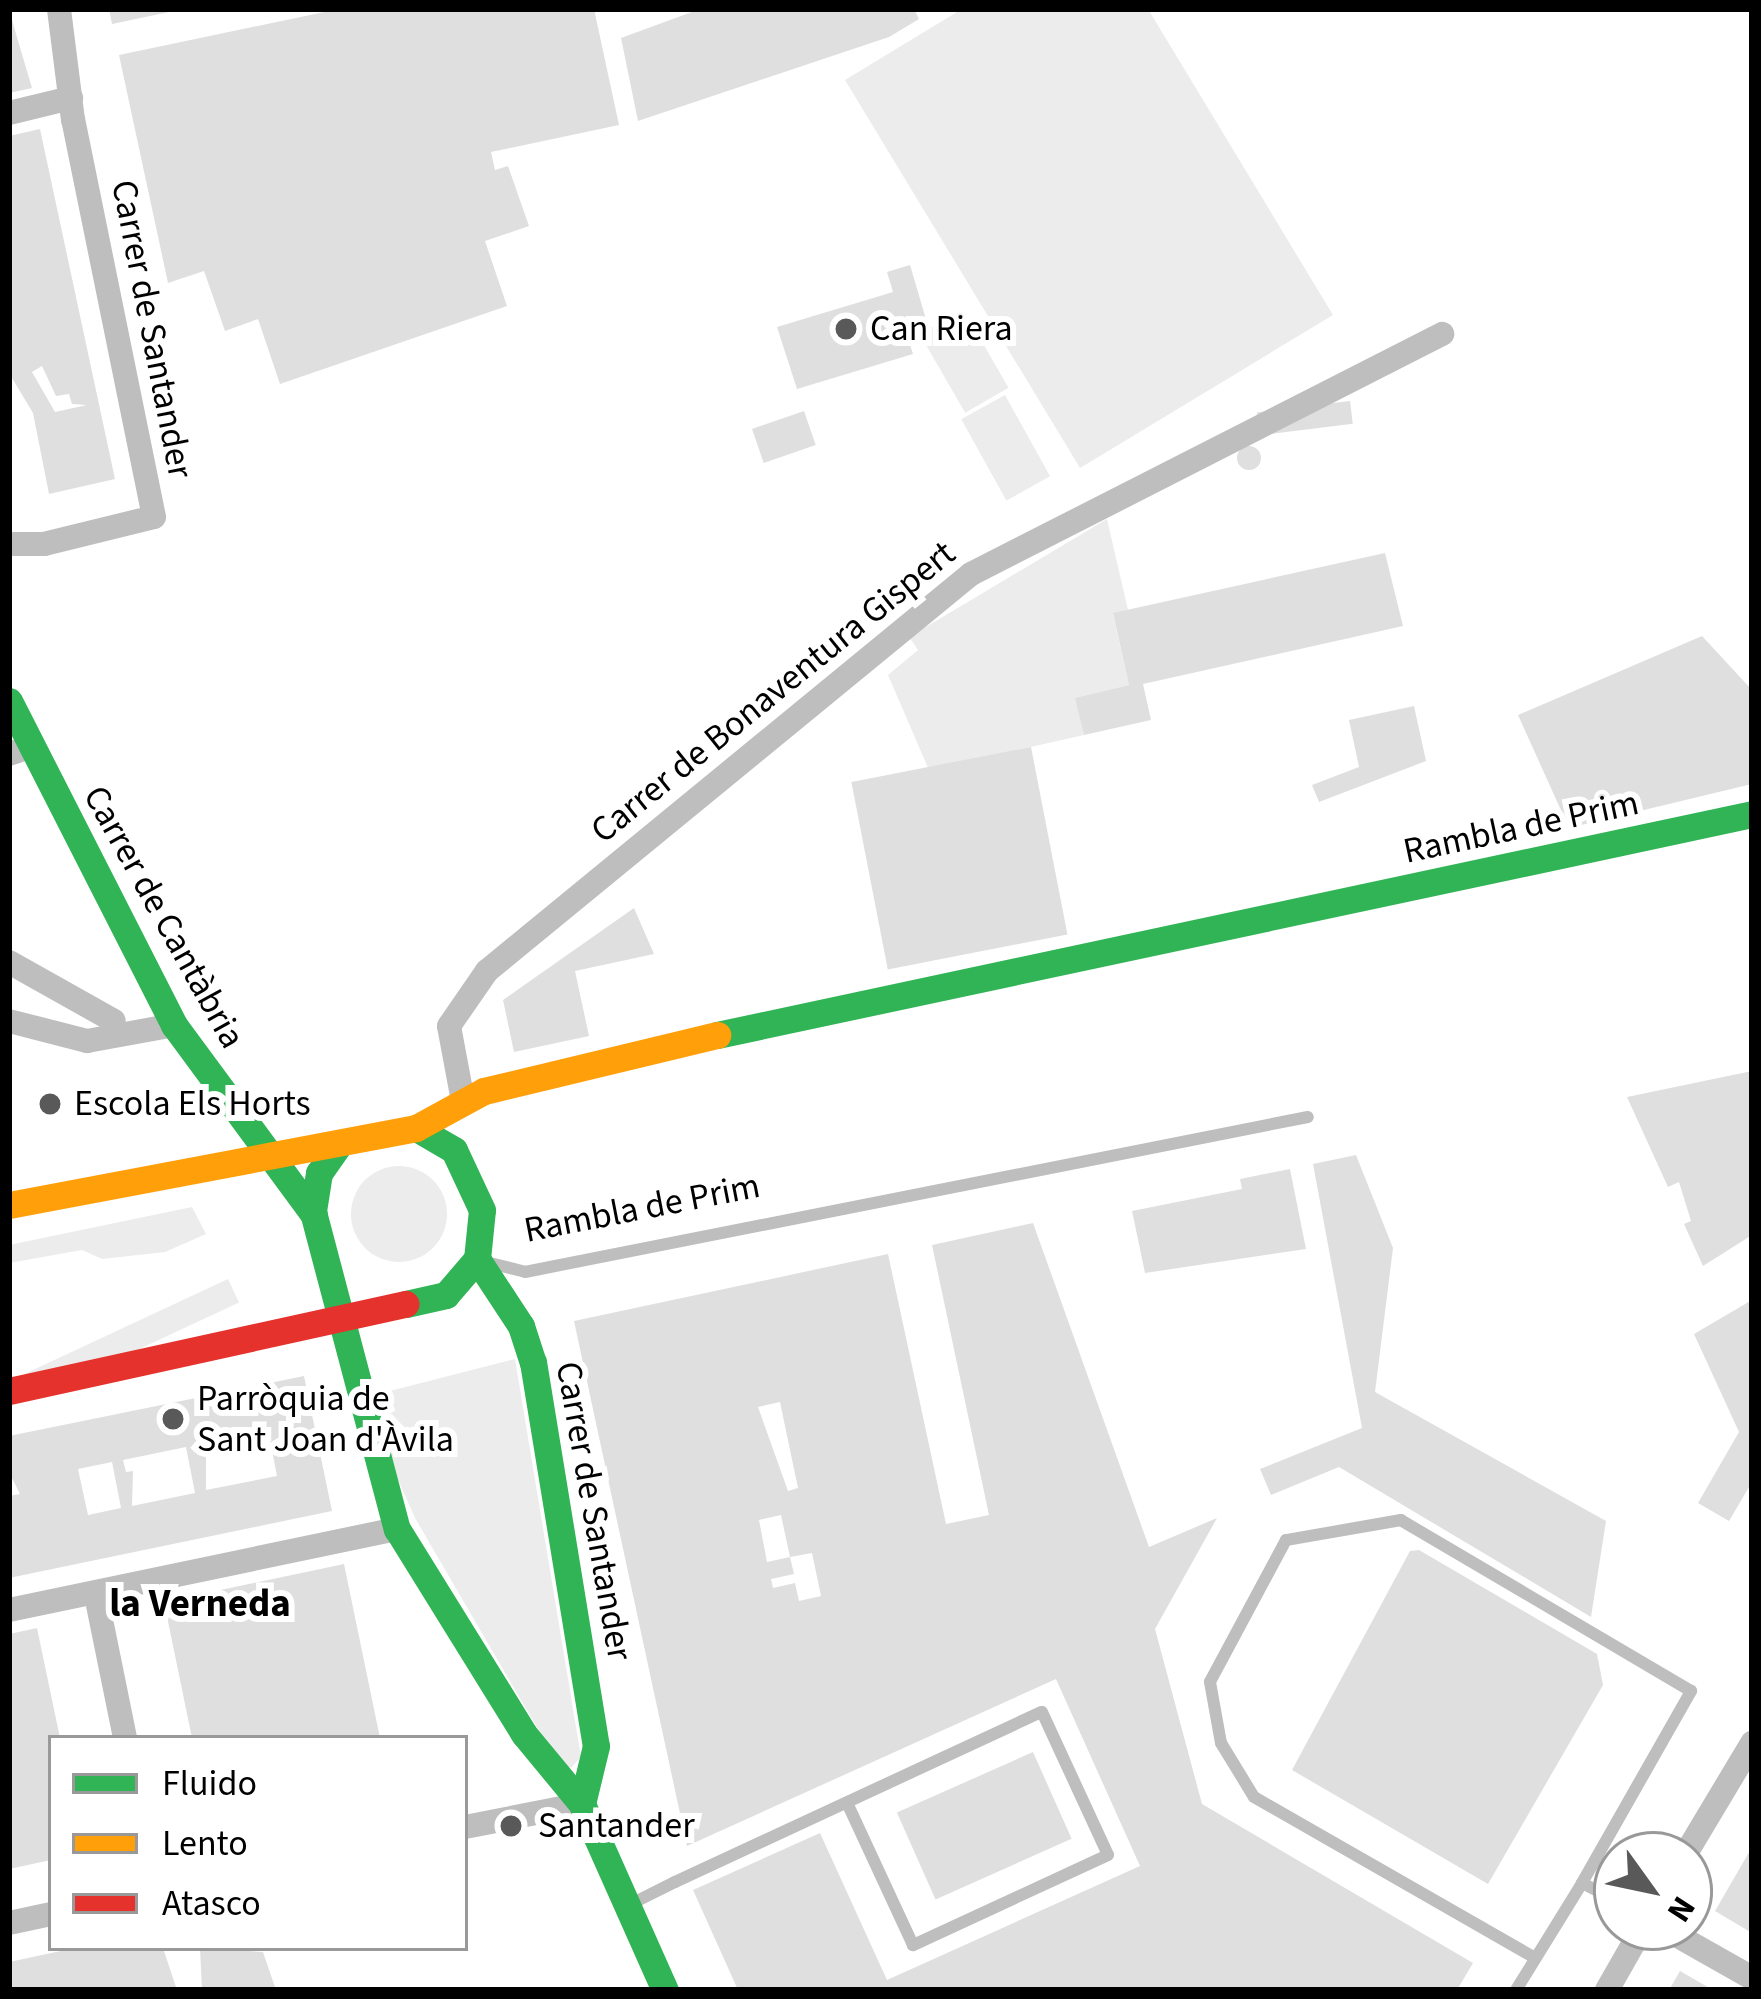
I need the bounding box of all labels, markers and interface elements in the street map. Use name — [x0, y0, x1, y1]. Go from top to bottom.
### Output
street label: Carrer de Santander — [102, 176, 202, 482]
place label: Can Riera — [870, 307, 1013, 351]
marker: Can Riera — [833, 316, 859, 342]
street label: Carrer de Bonaventura Gispert — [582, 532, 964, 852]
street label: Carrer de Cantàbria — [74, 778, 254, 1056]
street label: Rambla de Prim — [1399, 781, 1643, 873]
place label: Escola Els Horts — [74, 1082, 311, 1126]
marker: Escola Els Horts — [37, 1091, 63, 1117]
street label: Rambla de Prim — [520, 1164, 764, 1252]
street label: Carrer de Santander — [546, 1358, 642, 1664]
place label: Parròquia de Sant Joan d'Àvila — [197, 1376, 454, 1461]
marker: Parròquia de Sant Joan d'Àvila — [160, 1406, 186, 1432]
district label: la Verneda — [109, 1581, 291, 1627]
legend — [48, 1735, 468, 1951]
text: Fluido — [162, 1758, 257, 1809]
place label: Santander — [538, 1804, 695, 1848]
marker: Santander — [495, 1810, 527, 1842]
text: Lento — [162, 1818, 248, 1869]
north arrow — [1593, 1831, 1713, 1951]
text: Atasco — [162, 1878, 261, 1929]
text: N — [1655, 1887, 1707, 1931]

